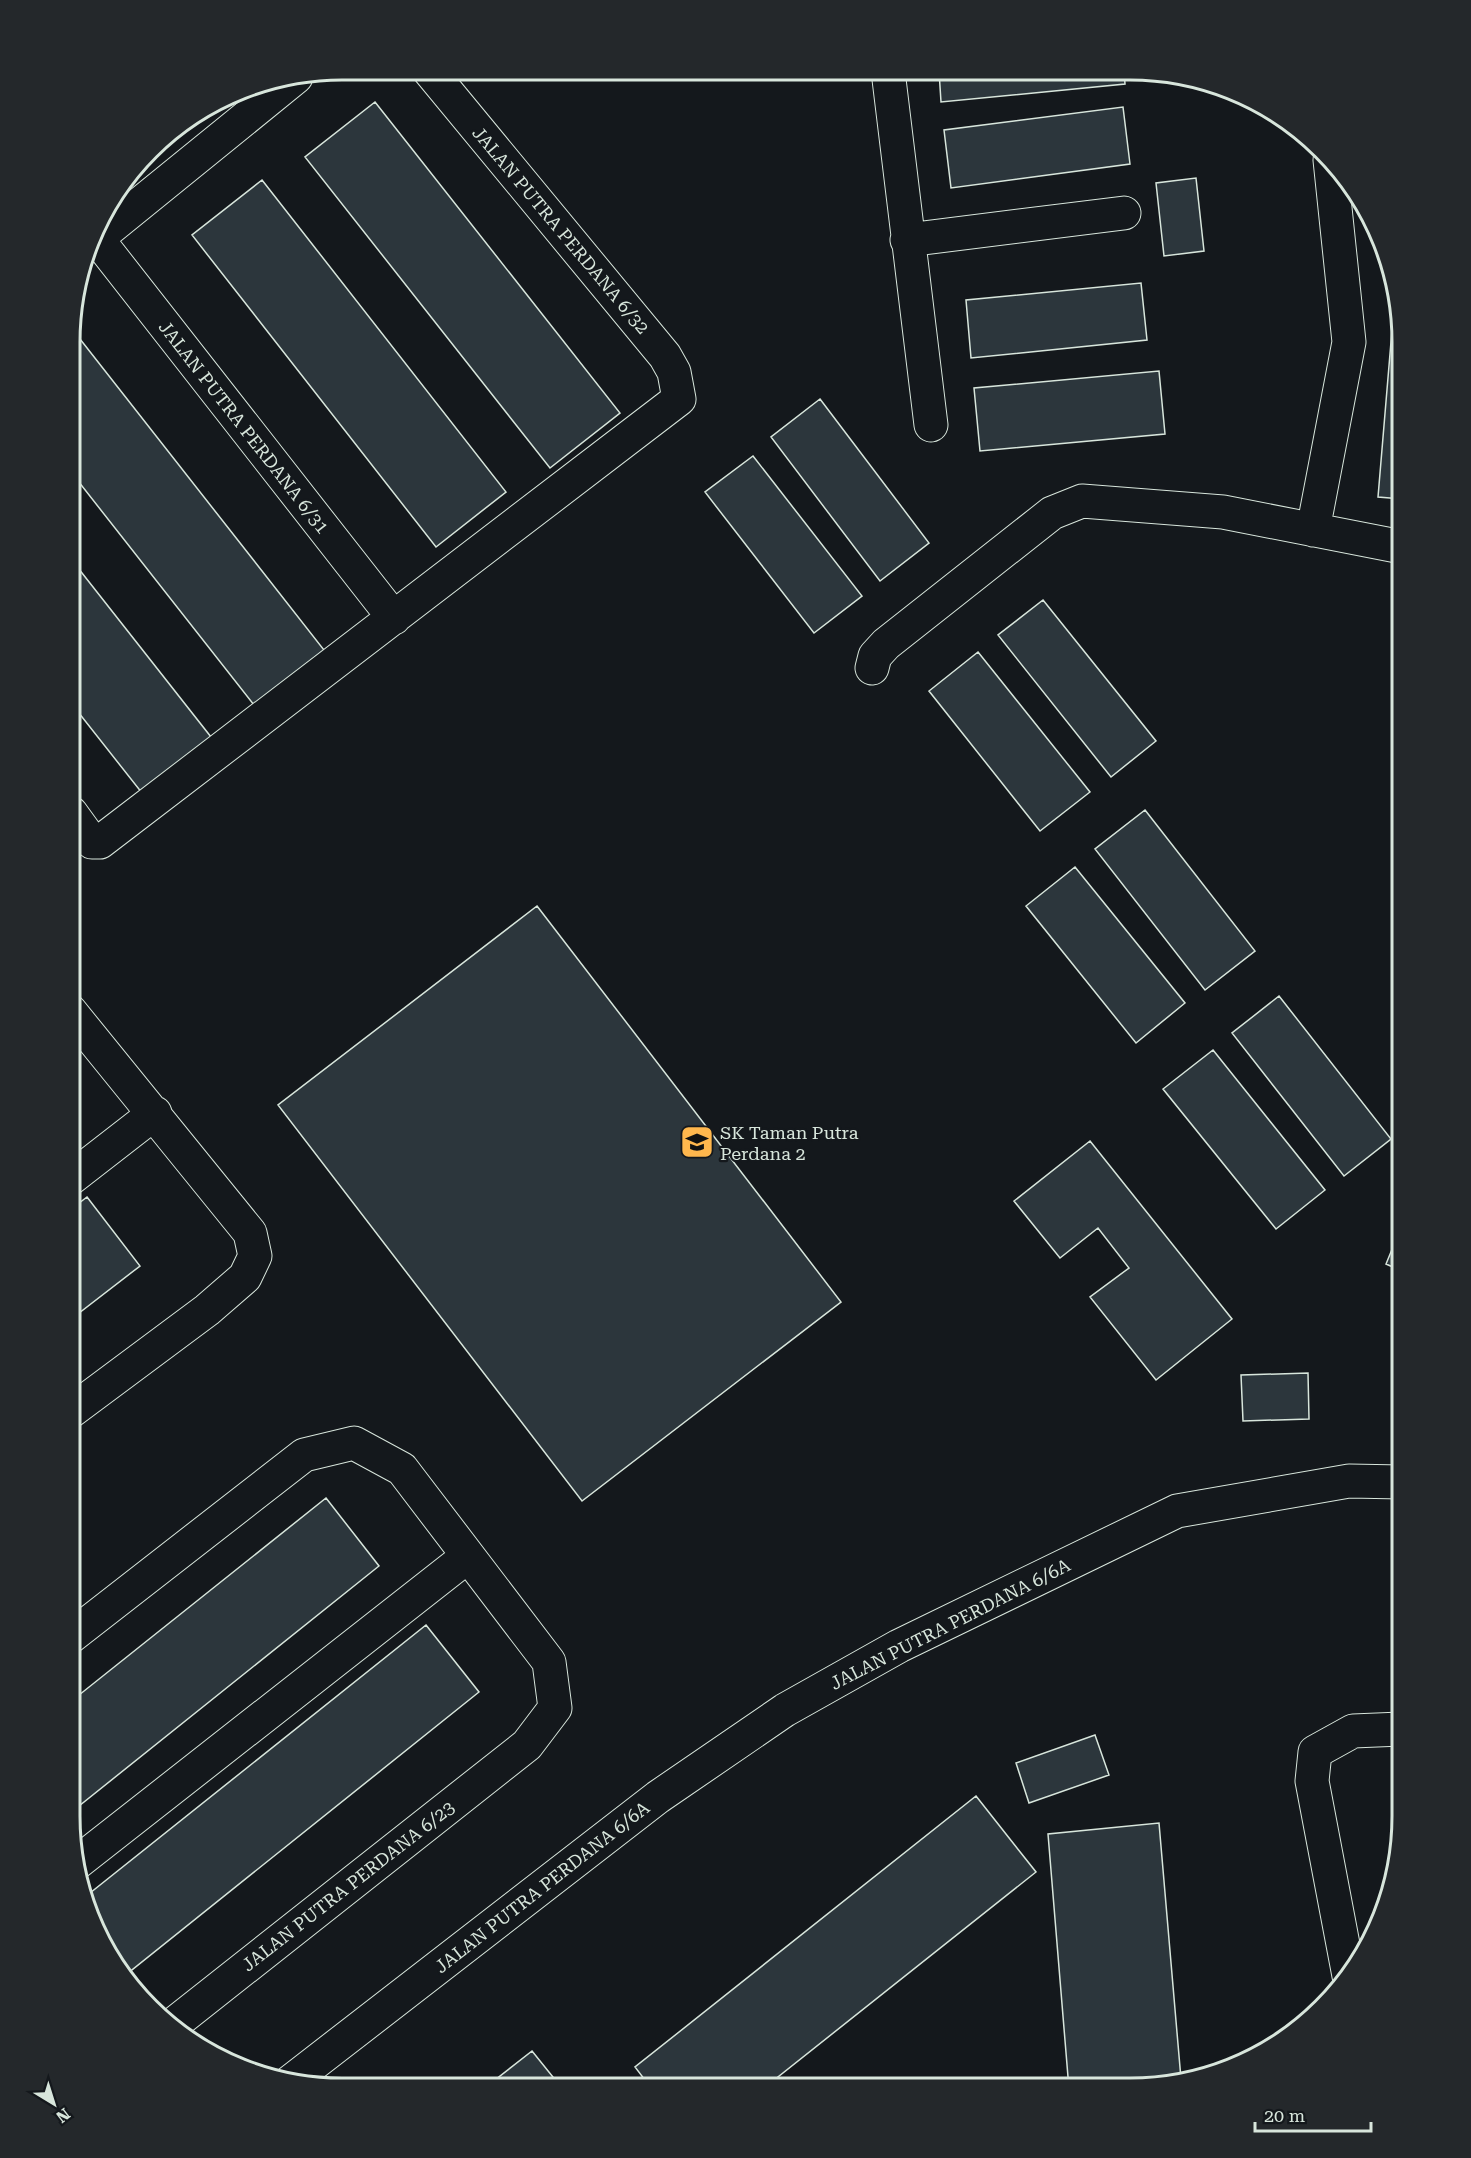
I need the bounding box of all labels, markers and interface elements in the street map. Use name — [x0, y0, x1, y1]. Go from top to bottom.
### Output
street label: JALAN PUTRA PERDANA 6/32 — [468, 122, 654, 338]
street label: JALAN PUTRA PERDANA 6/31 — [155, 317, 333, 537]
place label: SK Taman Putra Perdana 2 — [720, 1122, 859, 1164]
school or university icon: SK Taman Putra Perdana 2 — [679, 1124, 715, 1160]
street label: JALAN PUTRA PERDANA 6/6A — [827, 1554, 1074, 1694]
street label: JALAN PUTRA PERDANA 6/6A — [431, 1796, 654, 1977]
street label: JALAN PUTRA PERDANA 6/23 — [238, 1797, 458, 1975]
north arrow — [24, 2074, 84, 2134]
scale bar — [1255, 2095, 1370, 2133]
text: N — [52, 2104, 74, 2127]
text: 20 m — [1264, 2105, 1305, 2126]

